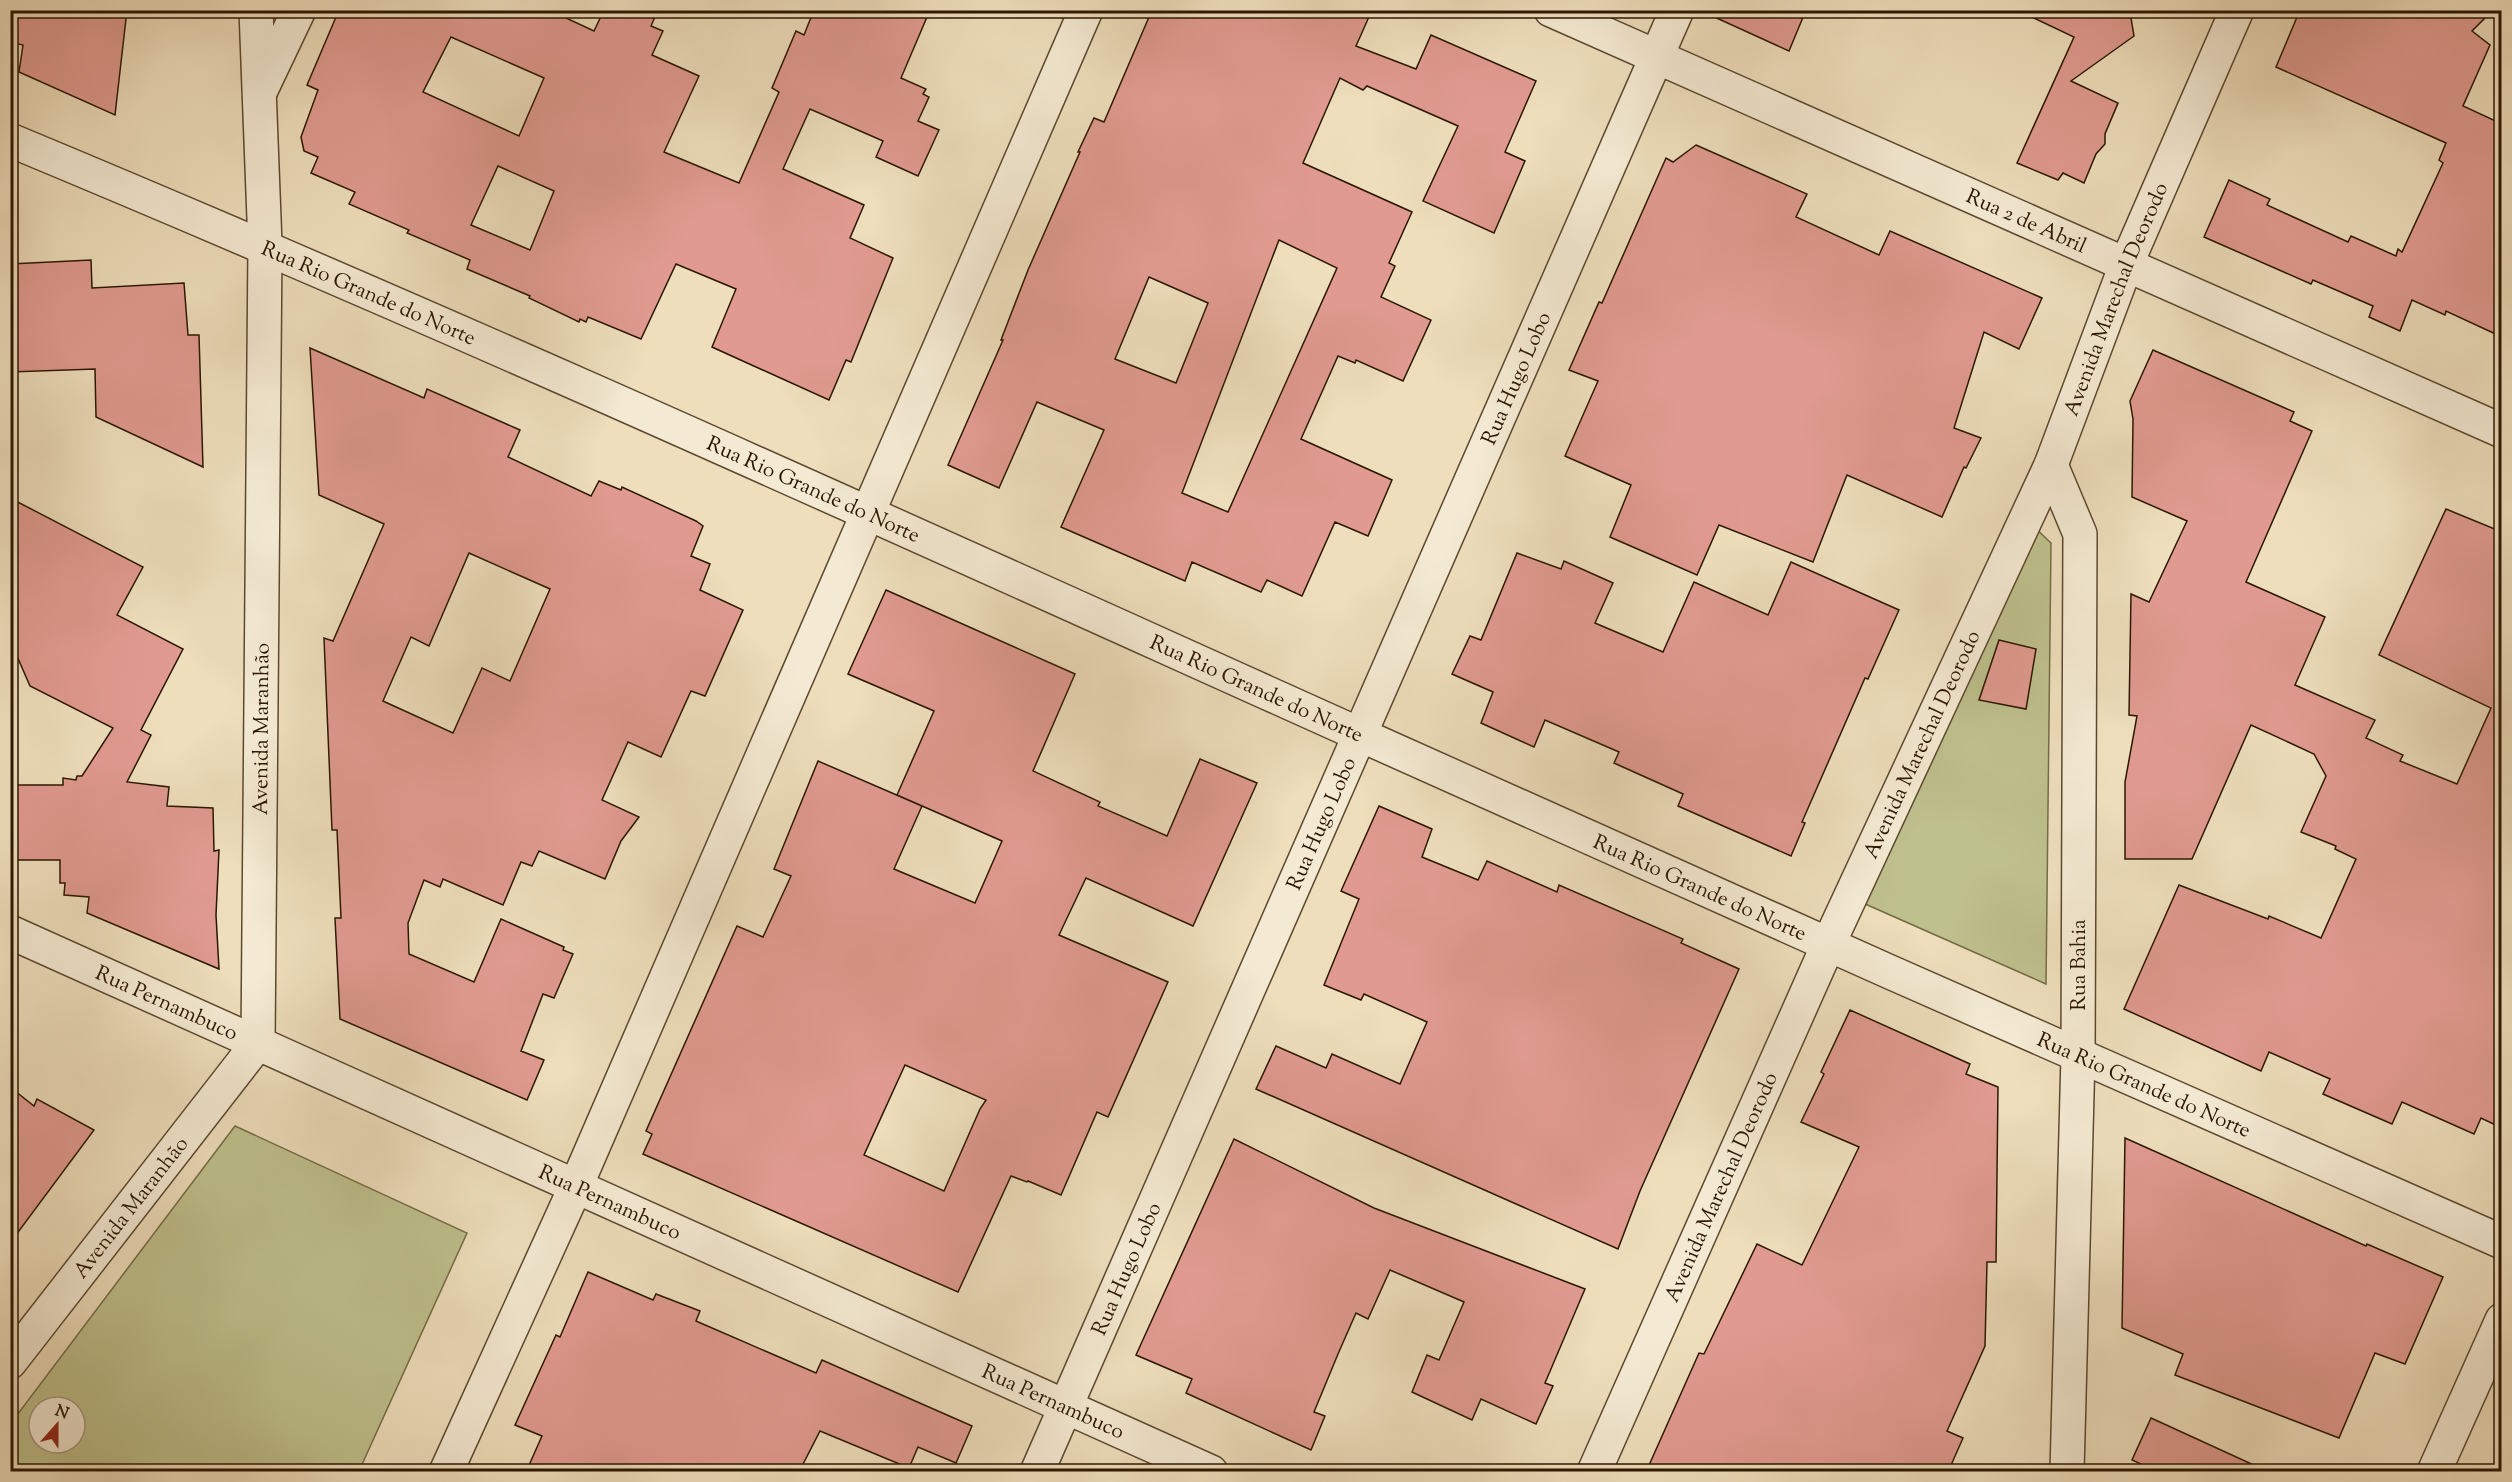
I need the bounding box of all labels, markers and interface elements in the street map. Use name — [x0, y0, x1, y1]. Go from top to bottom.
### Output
street label: Avenida Marechal Deorodo — [2058, 178, 2177, 421]
street label: Rua 2 de Abril — [1961, 182, 2091, 262]
street label: Rua Rio Grande do Norte — [256, 235, 480, 354]
street label: Rua Hugo Lobo — [1475, 308, 1560, 450]
street label: Rua Rio Grande do Norte — [701, 430, 924, 552]
street label: Avenida Marechal Deorodo — [1857, 626, 1989, 864]
street label: Rua Rio Grande do Norte — [1144, 629, 1367, 751]
street label: Avenida Maranhão — [247, 643, 279, 815]
street label: Rua Hugo Lobo — [1280, 753, 1365, 896]
street label: Rua Rio Grande do Norte — [1588, 828, 1811, 950]
street label: Rua Bahia — [2065, 919, 2095, 1011]
street label: Rua Pernambuco — [90, 959, 242, 1049]
street label: Rua Rio Grande do Norte — [2032, 1026, 2255, 1147]
street label: Avenida Marechal Deorodo — [1658, 1068, 1787, 1308]
street label: Avenida Maranhão — [67, 1131, 197, 1286]
street label: Rua Pernambuco — [533, 1159, 685, 1249]
street label: Rua Hugo Lobo — [1086, 1198, 1170, 1341]
street label: Rua Pernambuco — [977, 1358, 1129, 1448]
north arrow — [27, 1395, 87, 1455]
text: N — [51, 1400, 72, 1426]

